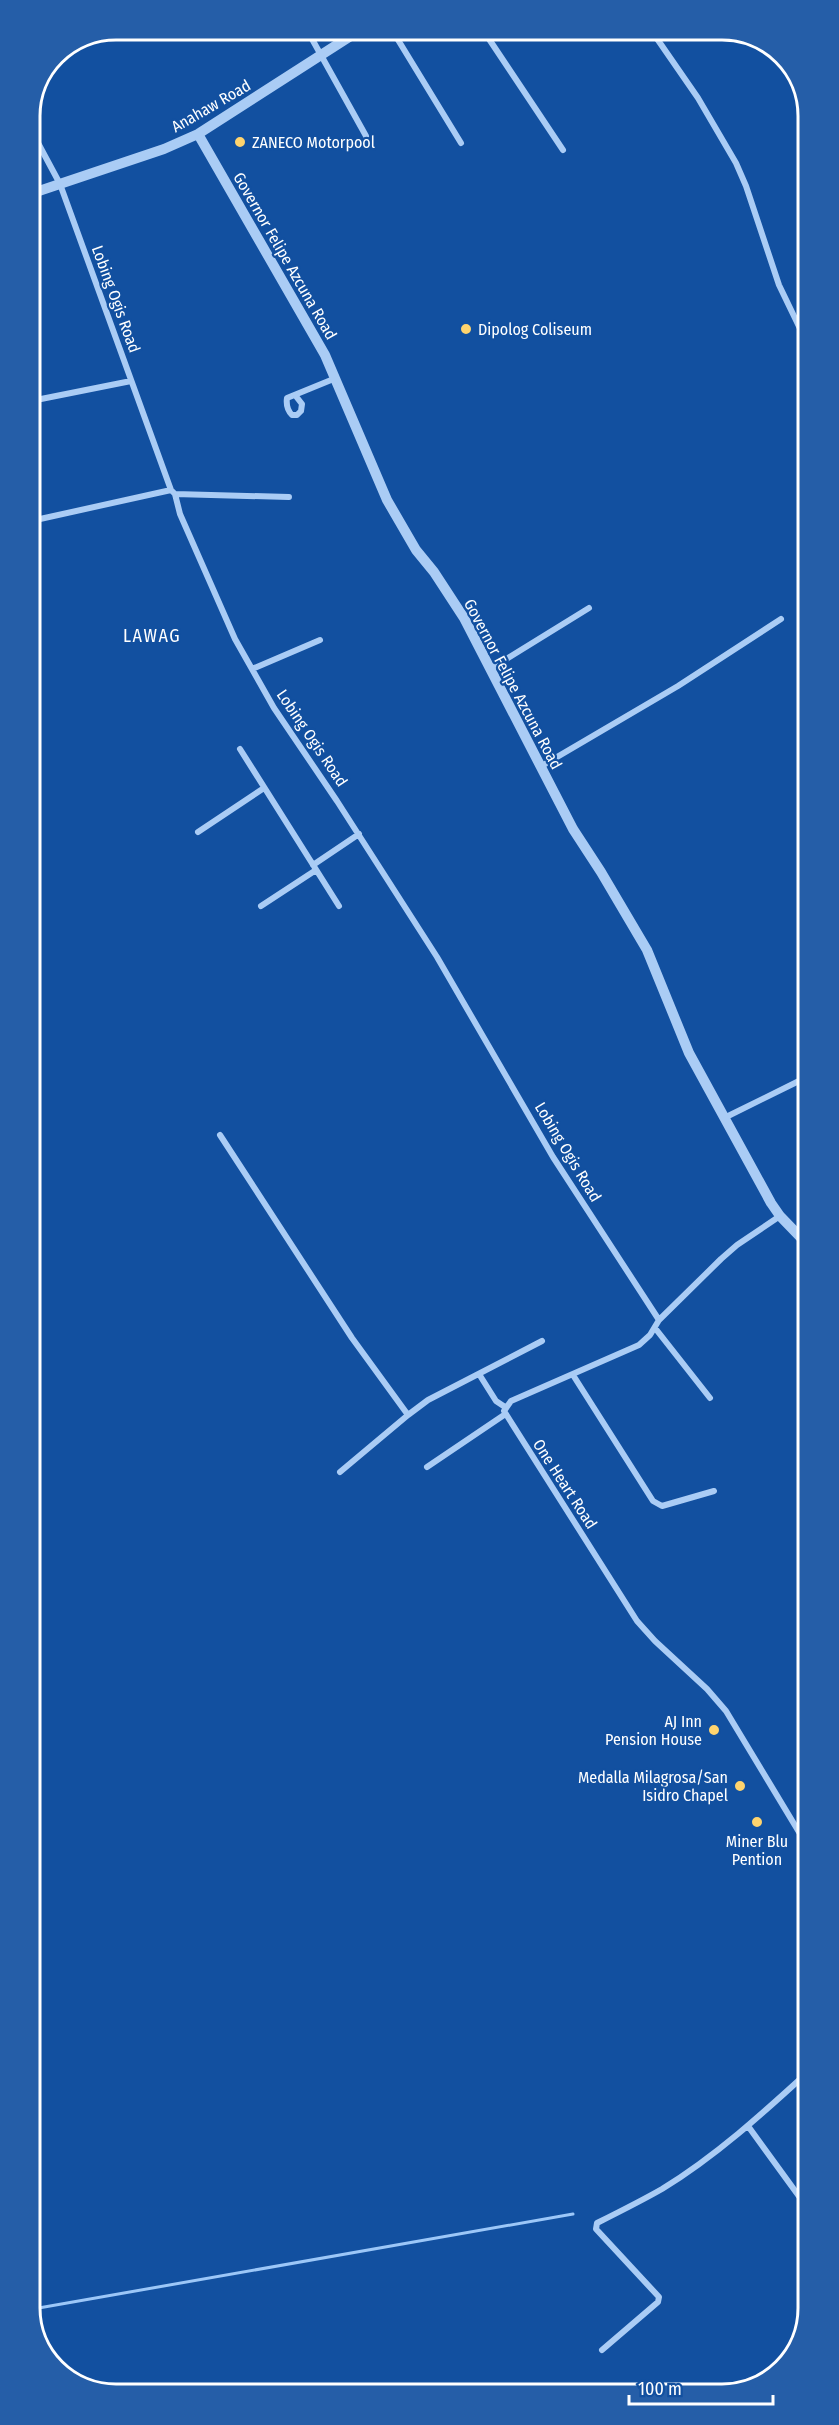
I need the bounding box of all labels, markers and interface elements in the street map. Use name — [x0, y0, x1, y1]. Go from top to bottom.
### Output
street label: Anahaw Road — [168, 76, 254, 136]
place label: ZANECO Motorpool — [252, 133, 375, 152]
marker: ZANECO Motorpool — [233, 135, 247, 149]
street label: Governor Felipe Azcuna Road — [229, 169, 341, 343]
street label: Lobing Ogis Road — [88, 243, 144, 355]
place label: Dipolog Coliseum — [478, 320, 592, 339]
marker: Dipolog Coliseum — [459, 322, 473, 336]
street label: Governor Felipe Azcuna Road — [460, 596, 566, 772]
district label: LAWAG — [123, 625, 181, 647]
street label: Lobing Ogis Road — [273, 686, 351, 790]
street label: Lobing Ogis Road — [531, 1099, 605, 1205]
street label: One Heart Road — [529, 1436, 601, 1532]
place label: AJ Inn Pension House — [605, 1712, 702, 1749]
marker: AJ Inn Pension House — [707, 1723, 721, 1737]
place label: Medalla Milagrosa/San Isidro Chapel — [578, 1768, 728, 1805]
marker: Medalla Milagrosa/San Isidro Chapel — [733, 1779, 747, 1793]
marker: Miner Blu Pention — [750, 1815, 764, 1829]
place label: Miner Blu Pention — [726, 1832, 788, 1869]
scale bar — [629, 2368, 773, 2406]
text: 100 m — [638, 2378, 682, 2400]

